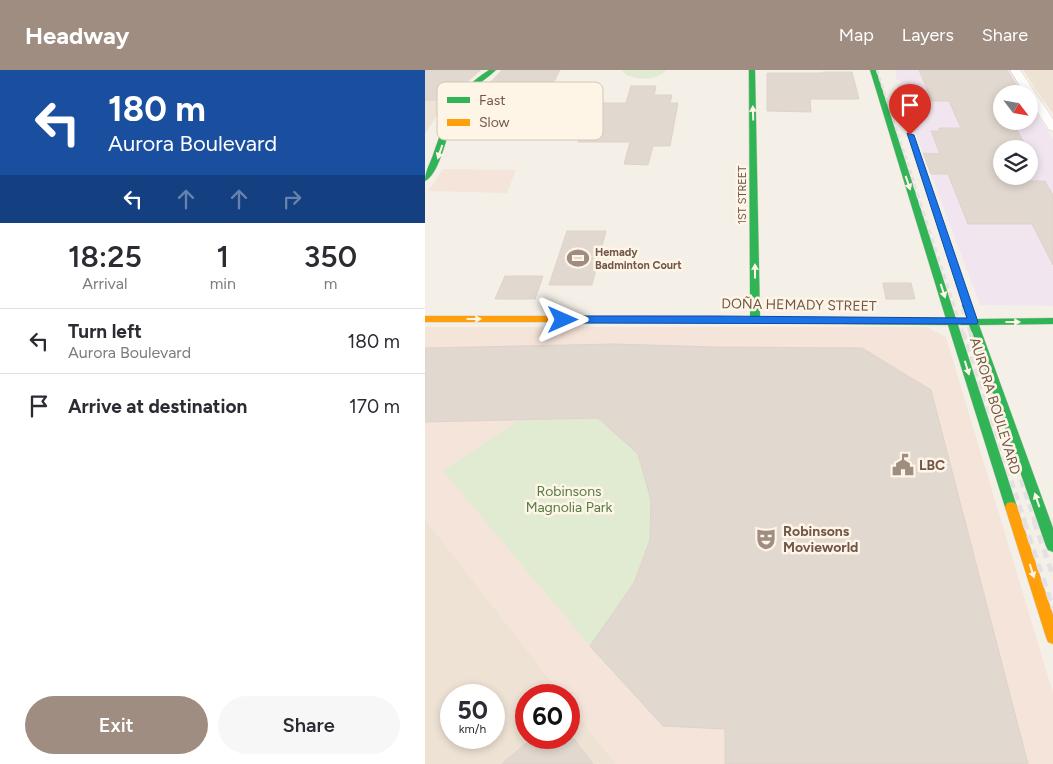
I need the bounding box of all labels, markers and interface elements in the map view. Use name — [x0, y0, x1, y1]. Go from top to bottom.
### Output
text: Headway — [25, 21, 129, 50]
text: Map — [839, 24, 874, 46]
text: Layers — [902, 24, 954, 46]
text: Share — [982, 24, 1028, 46]
legend — [437, 82, 603, 140]
pin — [889, 84, 931, 135]
north arrow — [993, 85, 1037, 130]
map controls — [993, 85, 1038, 185]
text: 180 m — [108, 88, 206, 130]
icon: left — [25, 90, 90, 155]
icon: arrive — [896, 91, 924, 119]
text: Fast — [479, 92, 505, 109]
one-way arrow — [749, 105, 757, 121]
text: Slow — [479, 114, 510, 131]
text: Aurora Boulevard — [108, 130, 277, 157]
button: layers — [993, 140, 1038, 185]
one-way arrow — [436, 144, 443, 159]
street label: 1ST STREET — [736, 166, 749, 224]
one-way arrow — [905, 176, 912, 191]
icon: left — [119, 185, 147, 213]
icon: ahead — [172, 185, 200, 213]
icon: ahead — [225, 185, 253, 213]
icon: right — [278, 185, 306, 213]
text: 18:25 — [68, 238, 142, 275]
text: 1 — [217, 238, 229, 275]
text: 350 — [304, 238, 357, 275]
sports icon: Hemady Badminton Court — [565, 245, 591, 271]
place label: Hemady Badminton Court — [595, 246, 682, 272]
one-way arrow — [751, 262, 759, 278]
text: Arrival — [82, 274, 127, 293]
text: min — [210, 274, 236, 293]
text: m — [324, 274, 337, 293]
one-way arrow — [939, 283, 947, 298]
position arrow — [536, 293, 588, 345]
street label: DOÑA HEMADY STREET — [721, 295, 877, 315]
one-way arrow — [466, 316, 482, 324]
one-way arrow — [1005, 318, 1021, 326]
text: Turn left — [68, 320, 142, 343]
icon: left — [25, 327, 53, 355]
text: 180 m — [347, 330, 400, 353]
street label: AURORA BOULEVARD — [966, 335, 1024, 477]
text: Aurora Boulevard — [68, 343, 191, 362]
one-way arrow — [963, 360, 971, 375]
icon: arrive — [25, 392, 53, 420]
text: Arrive at destination — [68, 395, 247, 418]
text: 170 m — [349, 395, 400, 418]
public building icon: LBC — [890, 452, 916, 478]
place label: LBC — [919, 457, 945, 474]
park label: Robinsons Magnolia Park — [526, 483, 613, 516]
one-way arrow — [1033, 492, 1041, 507]
place label: Robinsons Movieworld — [783, 523, 858, 556]
theatre icon: Robinsons Movieworld — [753, 526, 779, 552]
one-way arrow — [1028, 564, 1036, 579]
speed limit sign: 60 — [515, 684, 580, 749]
text: 50 — [457, 695, 488, 725]
button: Exit — [25, 696, 208, 754]
button: Share — [218, 696, 400, 754]
text: km/h — [459, 722, 486, 736]

